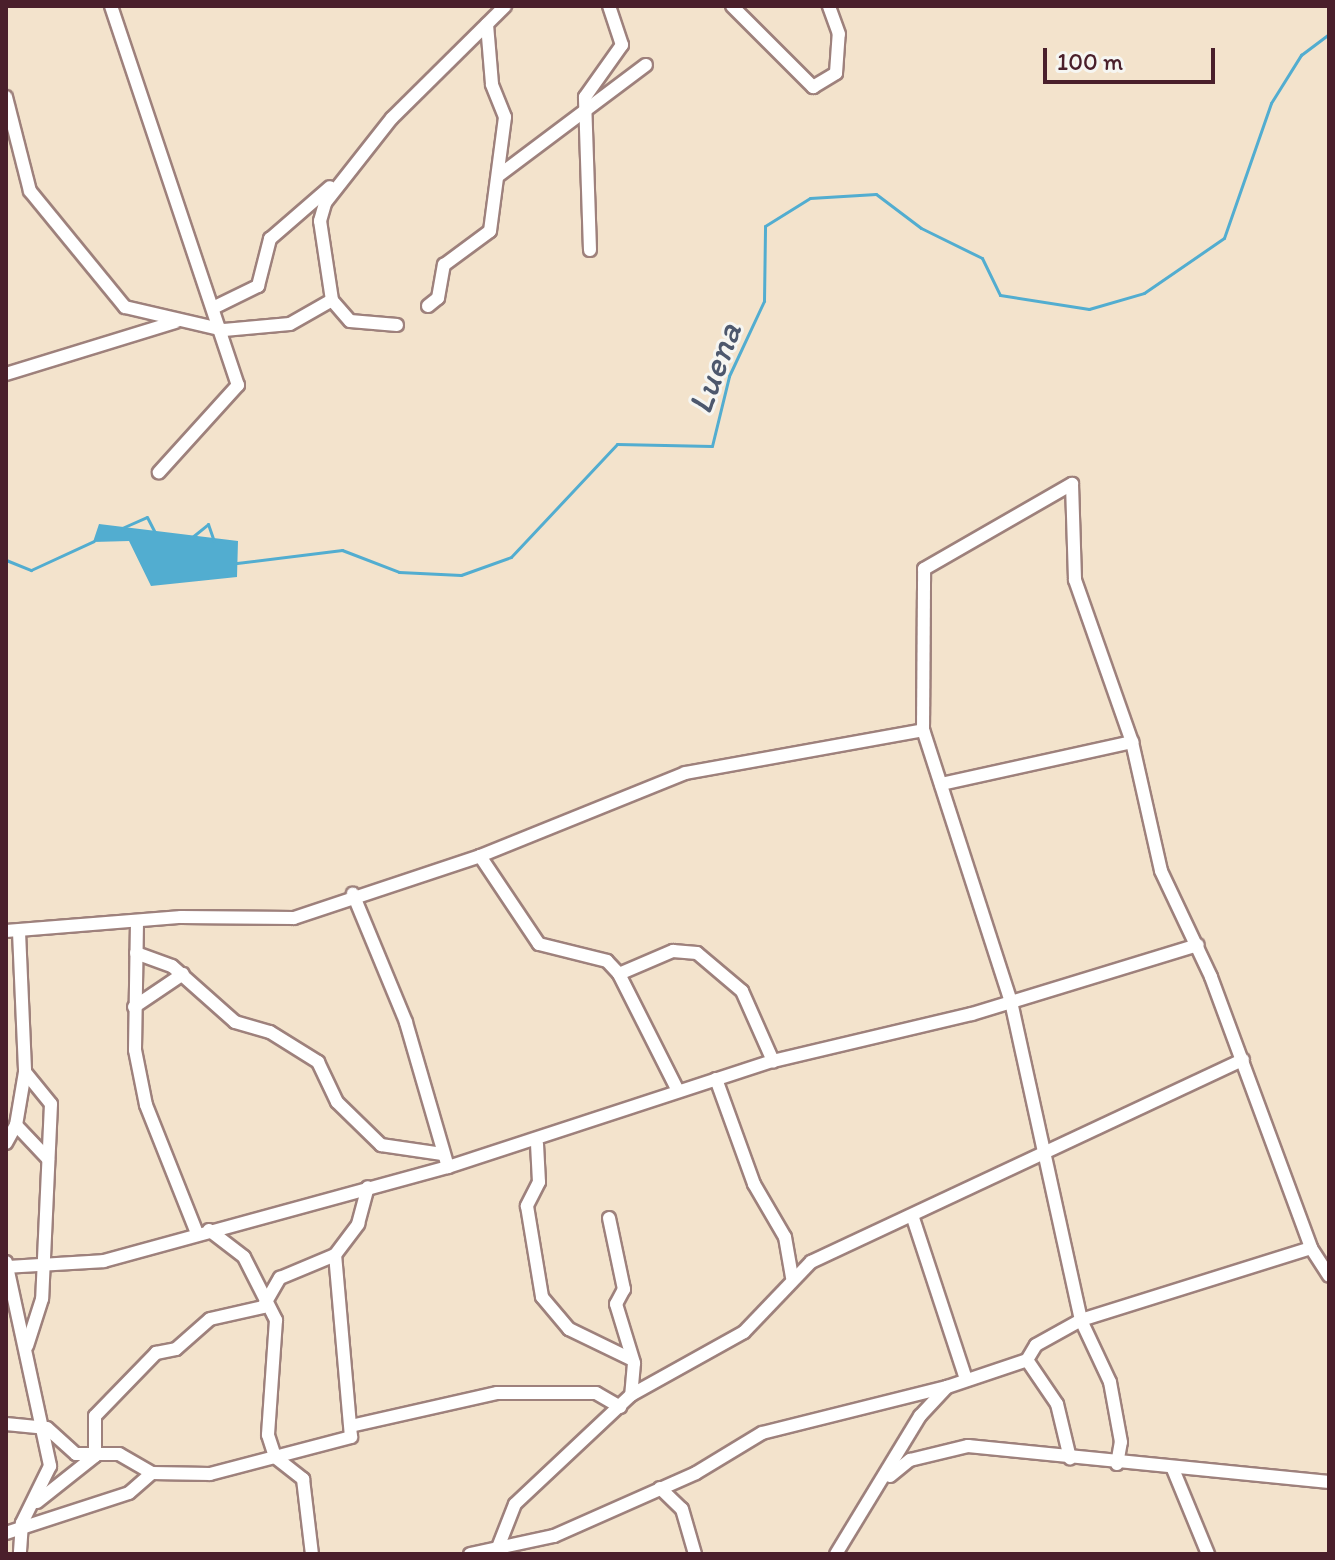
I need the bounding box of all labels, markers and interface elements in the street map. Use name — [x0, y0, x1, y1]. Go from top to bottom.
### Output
scale bar — [1047, 32, 1219, 82]
text: 100 m — [1057, 47, 1123, 76]
water label: Luena — [678, 316, 750, 420]

